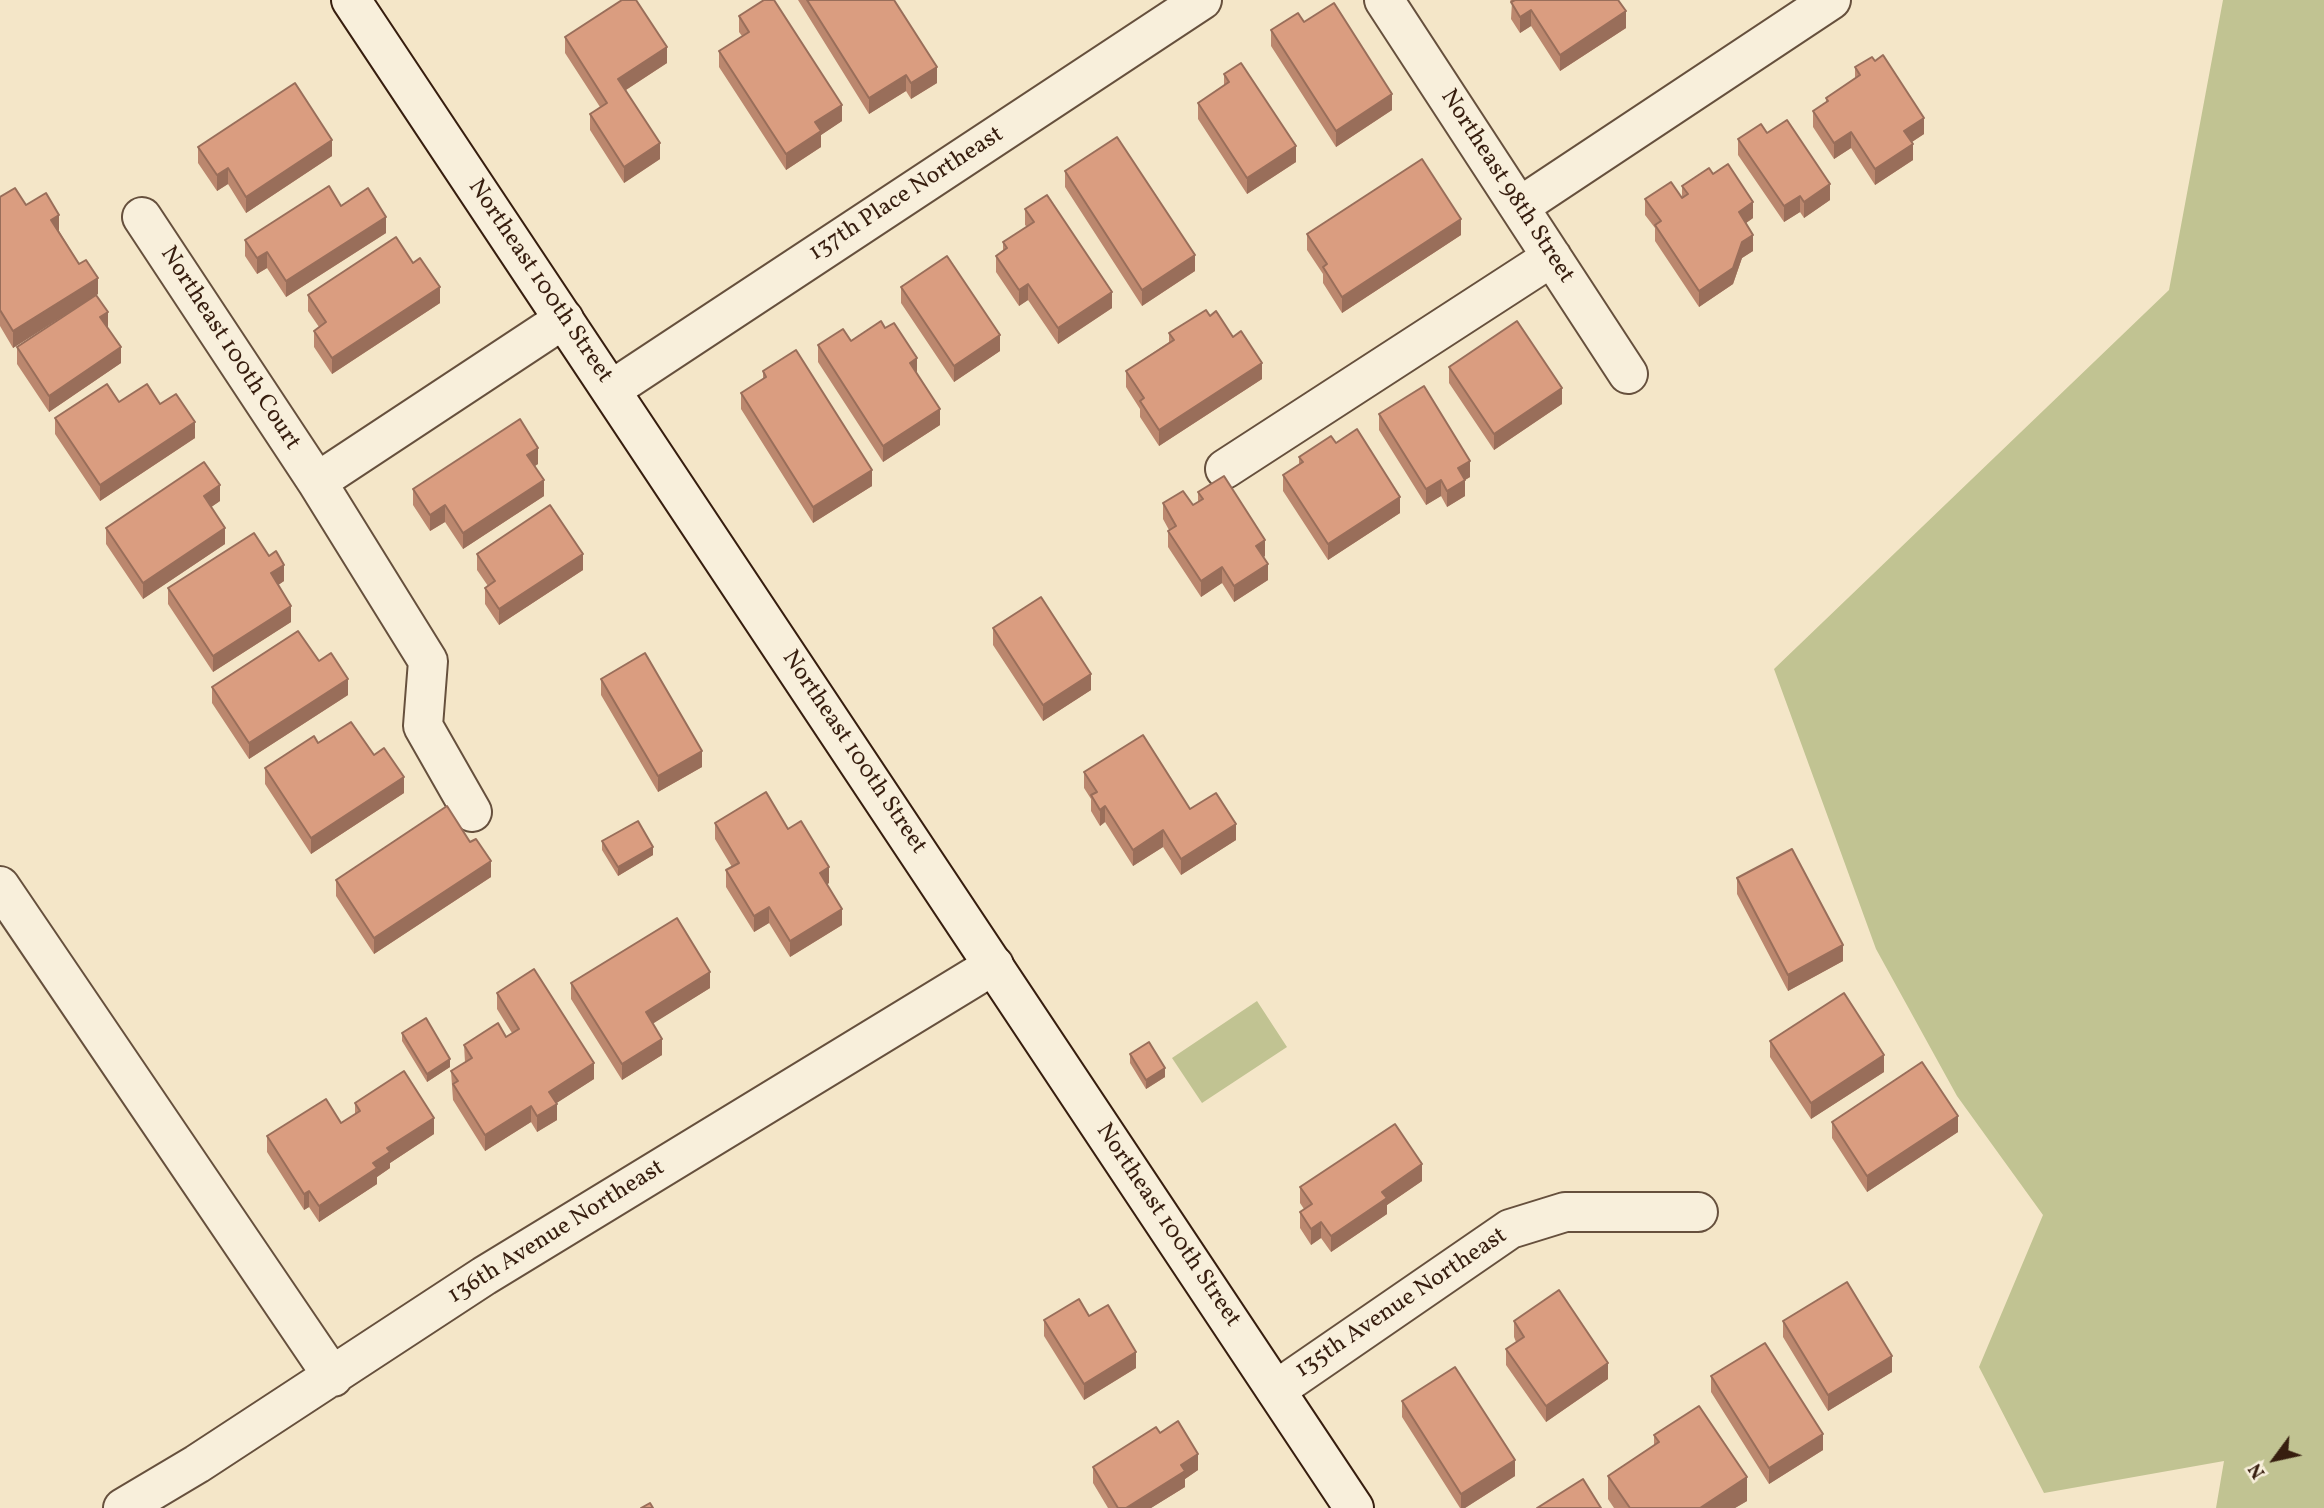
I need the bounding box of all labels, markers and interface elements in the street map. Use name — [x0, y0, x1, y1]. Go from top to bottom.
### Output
street label: Northeast 98th Street — [1433, 85, 1579, 289]
street label: 137th Place Northeast — [804, 121, 1010, 269]
street label: Northeast 100th Street — [460, 175, 618, 389]
street label: Northeast 100th Court — [152, 242, 306, 456]
street label: Northeast 100th Street — [774, 646, 932, 860]
street label: Northeast 100th Street — [1088, 1119, 1246, 1333]
street label: 136th Avenue Northeast — [443, 1155, 671, 1311]
street label: 135th Avenue Northeast — [1291, 1222, 1513, 1386]
north arrow — [2240, 1424, 2310, 1494]
text: N — [2243, 1458, 2272, 1483]

